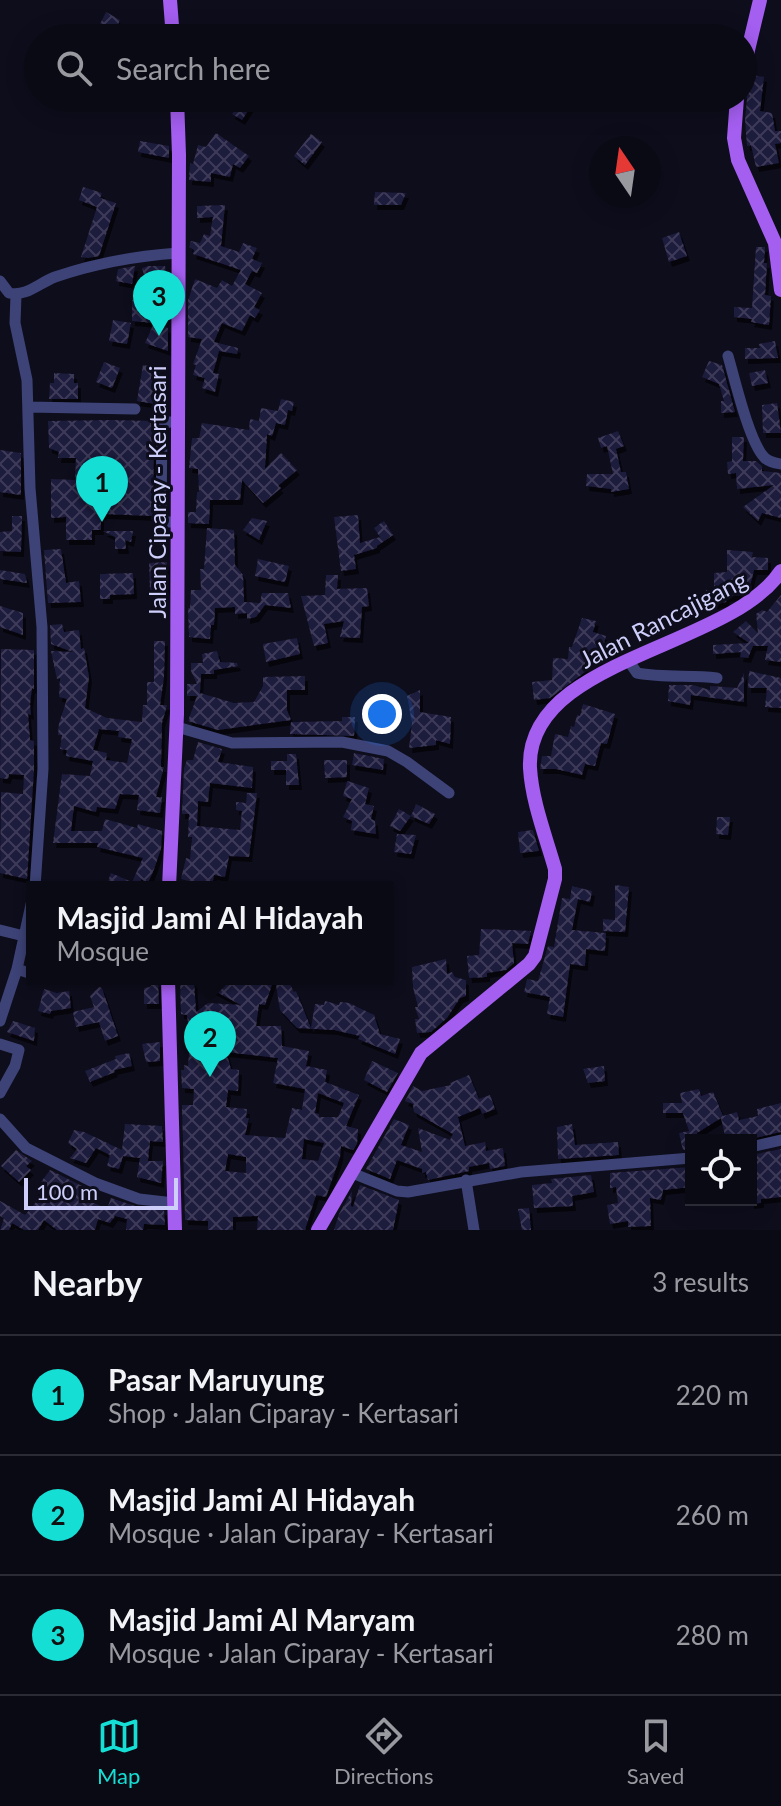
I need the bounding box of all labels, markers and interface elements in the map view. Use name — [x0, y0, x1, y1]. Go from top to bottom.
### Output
search box — [24, 24, 757, 112]
icon: search — [52, 46, 96, 90]
text: Search here — [116, 50, 271, 86]
north arrow — [589, 136, 661, 208]
pin: 3 — [133, 270, 185, 336]
street label: Jalan Ciparay - Kertasari — [142, 366, 171, 618]
pin: 1 — [76, 456, 128, 522]
street label: Jalan Rancajigang — [574, 564, 752, 674]
your location — [362, 694, 402, 734]
popup — [26, 881, 394, 985]
text: Masjid Jami Al Hidayah — [56, 899, 364, 935]
text: Mosque — [56, 935, 149, 967]
pin: 2 — [184, 1011, 236, 1077]
map controls — [685, 1134, 757, 1206]
button: locate — [685, 1134, 757, 1206]
scale bar — [24, 1174, 178, 1210]
text: 100 m — [36, 1178, 98, 1205]
text: Nearby — [32, 1262, 143, 1303]
text: 3 results — [652, 1266, 749, 1298]
text: Pasar Maruyung — [108, 1361, 324, 1397]
text: 1 — [50, 1379, 66, 1411]
text: 220 m — [676, 1379, 749, 1411]
text: Shop · Jalan Ciparay - Kertasari — [108, 1397, 459, 1429]
text: Masjid Jami Al Hidayah — [108, 1481, 415, 1517]
text: 2 — [50, 1499, 66, 1531]
text: 260 m — [676, 1499, 749, 1531]
text: Mosque · Jalan Ciparay - Kertasari — [108, 1517, 494, 1549]
text: Masjid Jami Al Maryam — [108, 1601, 415, 1637]
text: 3 — [50, 1619, 66, 1651]
text: 280 m — [676, 1619, 749, 1651]
text: Mosque · Jalan Ciparay - Kertasari — [108, 1637, 494, 1669]
tab: Map — [97, 1714, 141, 1789]
tab: Directions — [334, 1714, 433, 1789]
tab: Saved — [627, 1714, 684, 1789]

